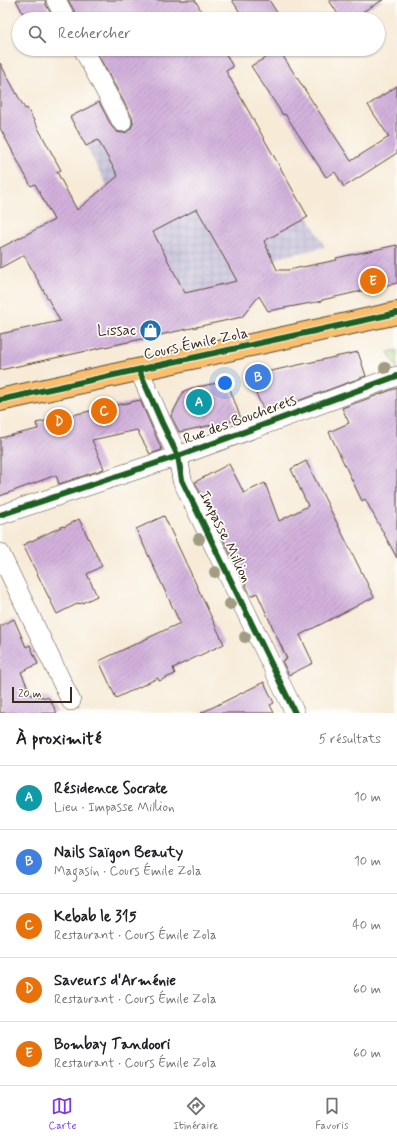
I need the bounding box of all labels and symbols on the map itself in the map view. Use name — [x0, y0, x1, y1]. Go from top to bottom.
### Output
pin: E — [360, 266, 386, 296]
shop icon: Lissac — [138, 318, 164, 344]
place label: Lissac — [97, 321, 136, 341]
street label: Cours Émile Zola — [142, 322, 250, 365]
pin: B — [245, 362, 271, 392]
your location — [215, 373, 235, 393]
pin: A — [186, 387, 212, 417]
street label: Rue des Boucherets — [181, 390, 299, 450]
pin: C — [91, 396, 117, 426]
pin: D — [46, 407, 72, 437]
street label: Impasse Million — [194, 488, 256, 586]
scale bar — [12, 685, 72, 704]

